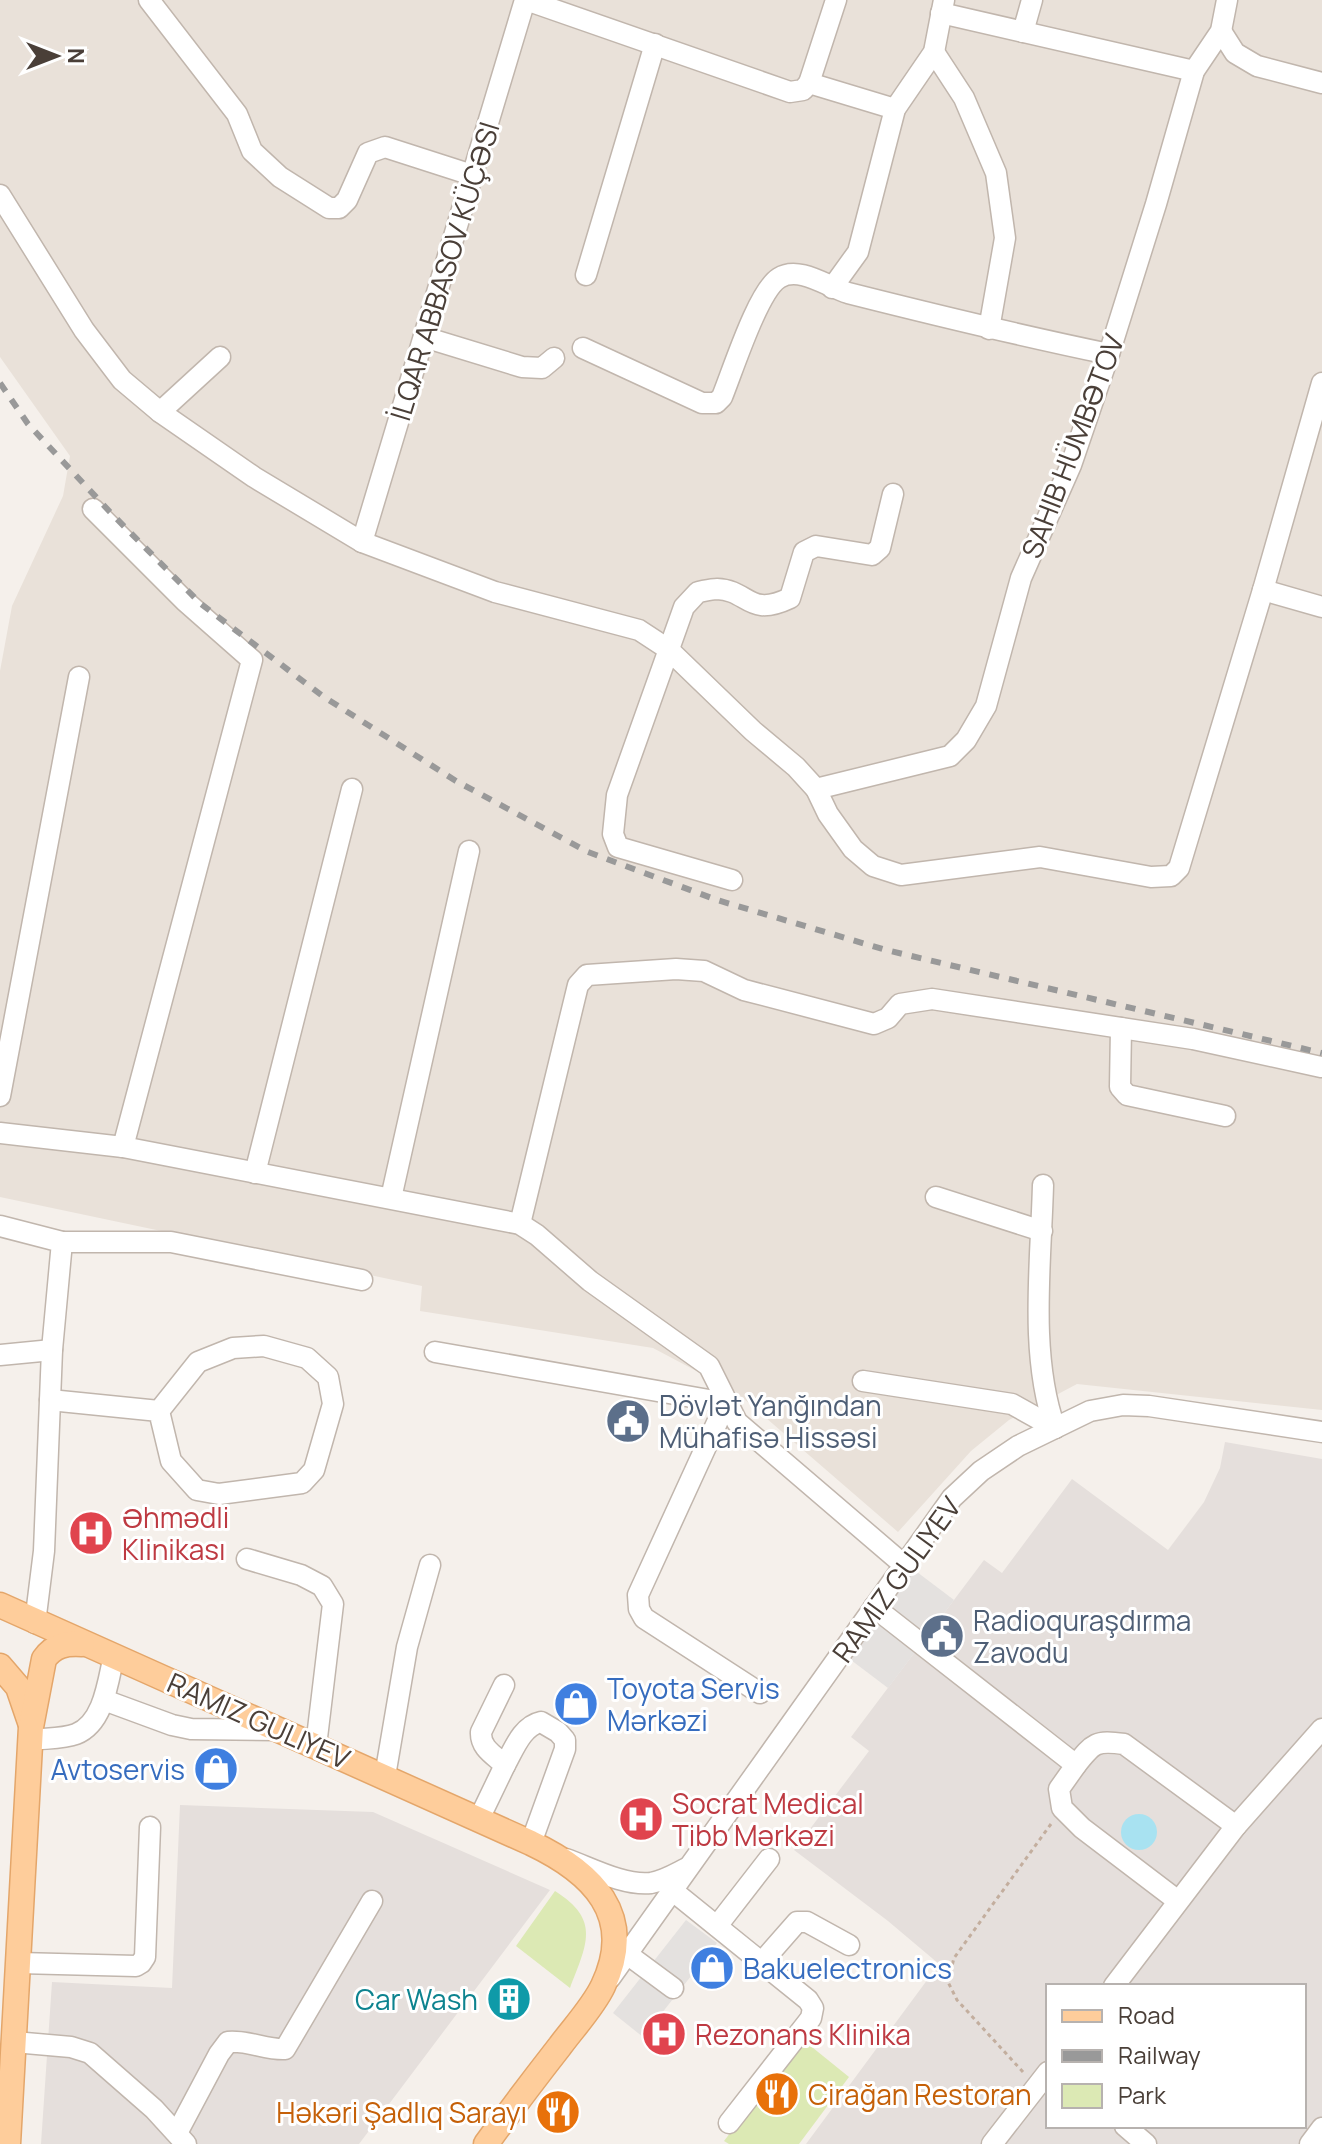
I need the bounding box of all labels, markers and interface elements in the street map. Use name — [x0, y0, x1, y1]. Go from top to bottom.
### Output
north arrow — [16, 16, 96, 96]
text: N — [61, 48, 91, 64]
street label: İLQAR ABBASOV KÜÇƏSI — [380, 117, 508, 425]
street label: SAHIB HÜMBƏTOV — [1012, 328, 1132, 563]
place label: Dövlət Yanğından Mühafisə Hissəsi — [659, 1386, 882, 1456]
public building icon: Dövlət Yanğından Mühafisə Hissəsi — [604, 1397, 652, 1445]
street label: RAMIZ GULIYEV — [823, 1489, 969, 1669]
place label: Əhmədli Klinikası — [122, 1498, 229, 1568]
hospital icon: Əhmədli Klinikası — [67, 1509, 115, 1557]
place label: Radioquraşdırma Zavodu — [973, 1601, 1191, 1671]
public building icon: Radioquraşdırma Zavodu — [918, 1612, 966, 1660]
street label: RAMIZ GULIYEV — [162, 1663, 356, 1777]
place label: Toyota Servis Mərkəzi — [607, 1669, 780, 1739]
shop icon: Toyota Servis Mərkəzi — [552, 1680, 600, 1728]
shop icon: Avtoservis — [192, 1745, 240, 1793]
place label: Avtoservis — [50, 1750, 185, 1788]
place label: Socrat Medical Tibb Mərkəzi — [672, 1784, 864, 1854]
hospital icon: Socrat Medical Tibb Mərkəzi — [617, 1795, 665, 1843]
shop icon: Bakuelectronics — [688, 1944, 736, 1992]
place label: Bakuelectronics — [743, 1949, 952, 1987]
building icon: Car Wash — [485, 1975, 533, 2023]
place label: Car Wash — [355, 1980, 478, 2018]
legend — [1046, 1984, 1306, 2128]
text: Road — [1118, 1998, 1175, 2031]
hospital icon: Rezonans Klinika — [640, 2010, 688, 2058]
place label: Rezonans Klinika — [695, 2015, 911, 2053]
text: Railway — [1118, 2038, 1201, 2071]
restaurant icon: Cirağan Restoran — [753, 2070, 801, 2118]
place label: Cirağan Restoran — [808, 2075, 1032, 2113]
text: Park — [1118, 2078, 1167, 2111]
restaurant icon: Həkəri Şadlıq Sarayı — [534, 2088, 582, 2136]
place label: Həkəri Şadlıq Sarayı — [276, 2093, 527, 2131]

